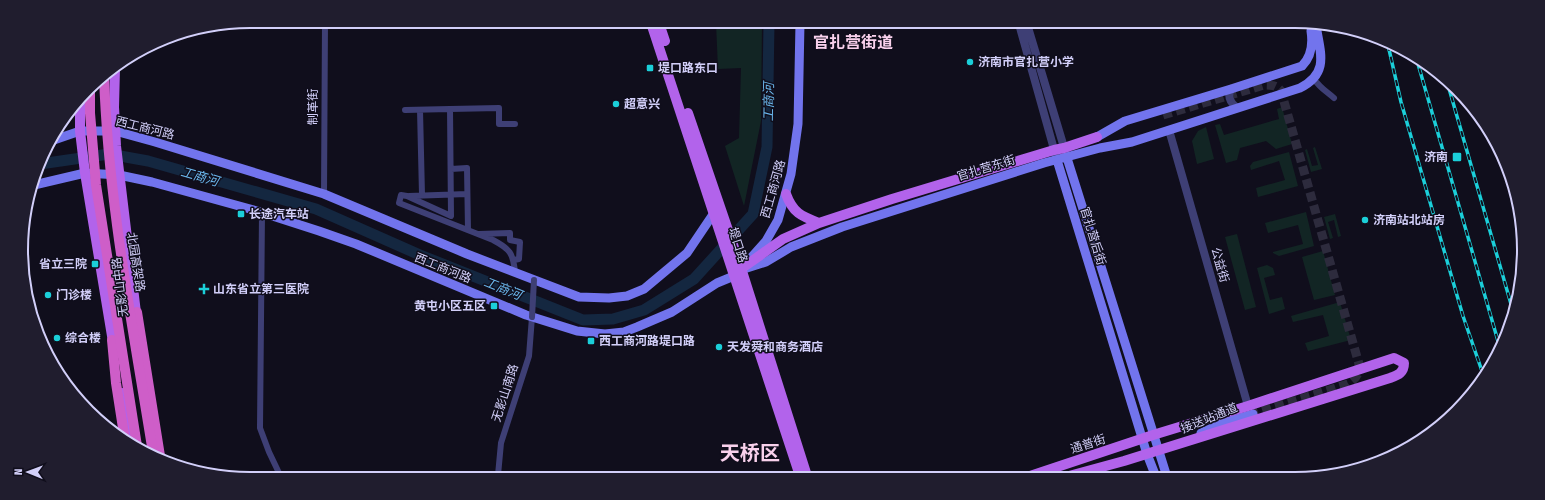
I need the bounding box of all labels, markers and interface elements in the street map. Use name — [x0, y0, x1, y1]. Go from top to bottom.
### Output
district label: 官扎营街道 — [813, 33, 893, 52]
place label: 济南市官扎营小学 — [978, 55, 1074, 69]
marker: 济南市官扎营小学 — [965, 57, 975, 67]
place label: 堤口路东口 — [658, 61, 718, 75]
marker: 堤口路东口 — [645, 63, 655, 73]
water label: 工商河 — [761, 79, 776, 122]
street label: 制革街 — [306, 89, 320, 125]
place label: 超意兴 — [624, 97, 660, 111]
marker: 超意兴 — [611, 99, 621, 109]
street label: 西工商河路 — [114, 114, 176, 142]
place label: 济南 — [1424, 150, 1448, 164]
marker: 济南 — [1451, 151, 1463, 163]
street label: 官扎营东街 — [955, 153, 1017, 183]
street label: 西工商河路 — [758, 158, 788, 220]
water label: 工商河 — [179, 164, 224, 190]
street label: 官扎营后街 — [1078, 205, 1108, 267]
place label: 长途汽车站 — [249, 207, 309, 221]
marker: 长途汽车站 — [236, 209, 246, 219]
place label: 济南站北站房 — [1373, 213, 1445, 227]
marker: 济南站北站房 — [1360, 215, 1370, 225]
street label: 堤口路 — [726, 226, 750, 264]
street label: 北园高架路 — [124, 231, 148, 293]
street label: 公益街 — [1208, 246, 1232, 284]
street label: 西工商河路 — [413, 250, 473, 286]
street label: 无影山中路 — [109, 256, 131, 318]
place label: 省立三院 — [39, 257, 87, 271]
marker: 省立三院 — [90, 259, 100, 269]
water label: 工商河 — [482, 274, 526, 304]
place label: 山东省立第三医院 — [213, 282, 309, 296]
marker: 山东省立第三医院 — [198, 283, 210, 295]
place label: 门诊楼 — [56, 288, 92, 302]
marker: 门诊楼 — [43, 290, 53, 300]
place label: 黄屯小区五区 — [414, 299, 486, 313]
marker: 黄屯小区五区 — [489, 301, 499, 311]
place label: 综合楼 — [65, 331, 101, 345]
marker: 综合楼 — [52, 333, 62, 343]
place label: 西工商河路堤口路 — [599, 334, 695, 348]
marker: 西工商河路堤口路 — [586, 336, 596, 346]
place label: 天发舜和商务酒店 — [727, 340, 823, 354]
marker: 天发舜和商务酒店 — [714, 342, 724, 352]
street label: 无影山南路 — [489, 362, 521, 424]
street label: 接送站通道 — [1179, 400, 1239, 436]
street label: 通普街 — [1069, 432, 1107, 456]
district label: 天桥区 — [720, 441, 780, 465]
north arrow — [8, 452, 48, 492]
text: N — [12, 468, 25, 475]

